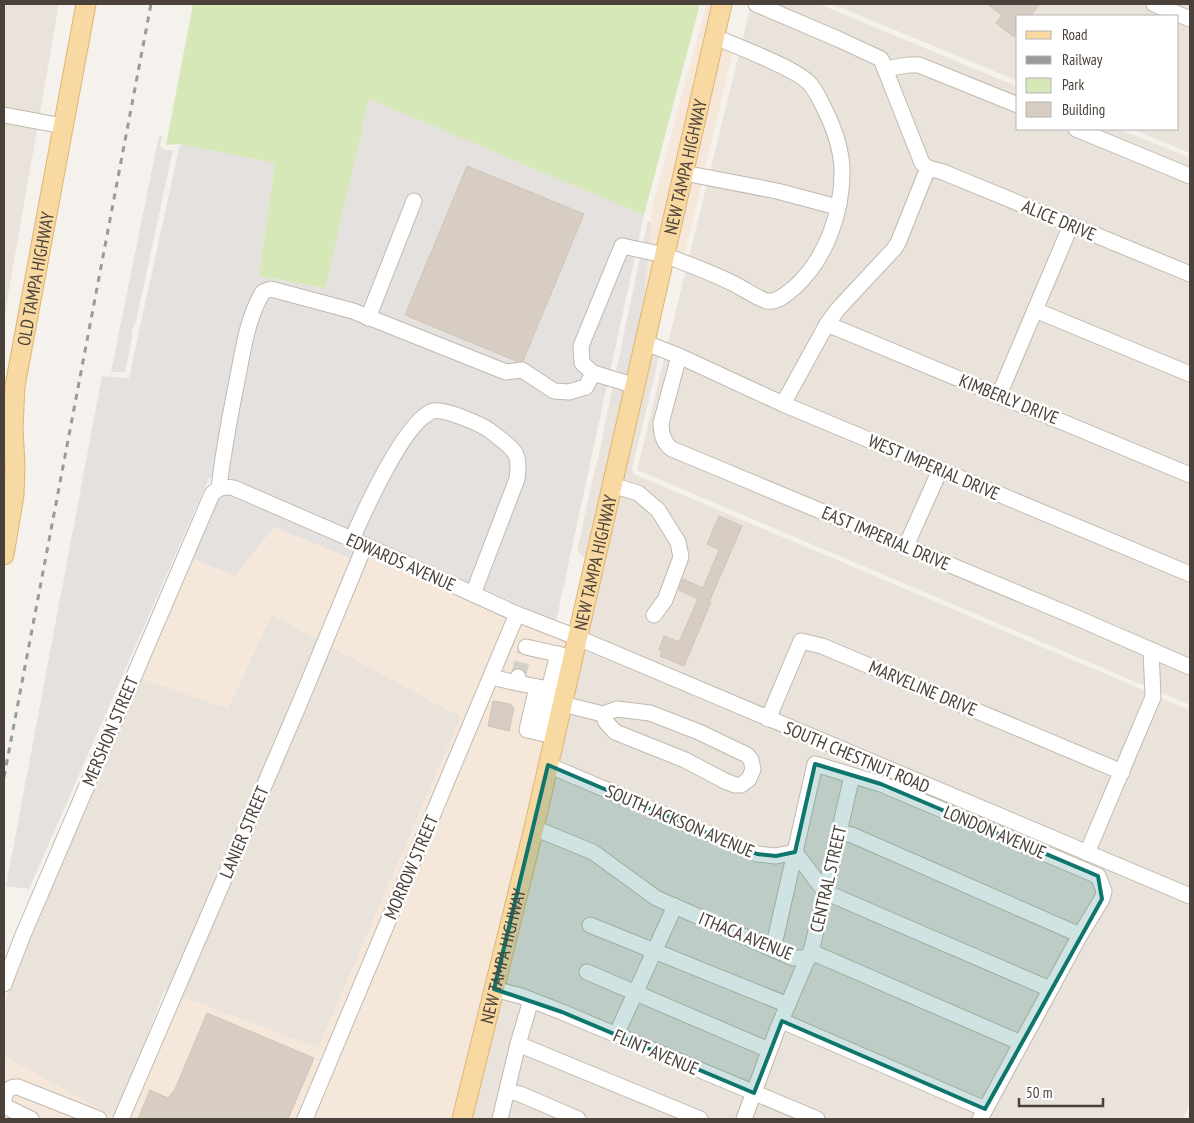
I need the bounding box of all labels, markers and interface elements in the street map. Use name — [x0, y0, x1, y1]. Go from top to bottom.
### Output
legend — [1016, 15, 1179, 130]
text: Road — [1062, 25, 1088, 44]
text: Railway — [1062, 50, 1103, 69]
text: Park — [1062, 75, 1084, 94]
street label: NEW TAMPA HIGHWAY — [658, 96, 712, 237]
text: Building — [1062, 100, 1105, 119]
street label: ALICE DRIVE — [1018, 194, 1100, 246]
street label: OLD TAMPA HIGHWAY — [11, 209, 59, 348]
street label: KIMBERLY DRIVE — [956, 369, 1062, 429]
street label: WEST IMPERIAL DRIVE — [865, 429, 1003, 505]
street label: NEW TAMPA HIGHWAY — [568, 492, 621, 633]
street label: EAST IMPERIAL DRIVE — [818, 501, 954, 575]
street label: EDWARDS AVENUE — [343, 528, 459, 596]
street label: MARVELINE DRIVE — [865, 655, 981, 721]
street label: MERSHON STREET — [77, 673, 143, 789]
street label: SOUTH CHESTNUT ROAD — [781, 716, 933, 798]
street label: SOUTH JACKSON AVENUE — [602, 779, 758, 863]
street label: LANIER STREET — [214, 782, 274, 882]
street label: LONDON AVENUE — [940, 800, 1050, 864]
street label: MORROW STREET — [379, 811, 443, 923]
street label: CENTRAL STREET — [805, 823, 851, 935]
street label: NEW TAMPA HIGHWAY — [475, 885, 530, 1026]
street label: ITHACA AVENUE — [695, 907, 797, 965]
street label: FLINT AVENUE — [610, 1024, 702, 1080]
scale bar — [1019, 1076, 1103, 1108]
text: 50 m — [1026, 1083, 1052, 1102]

